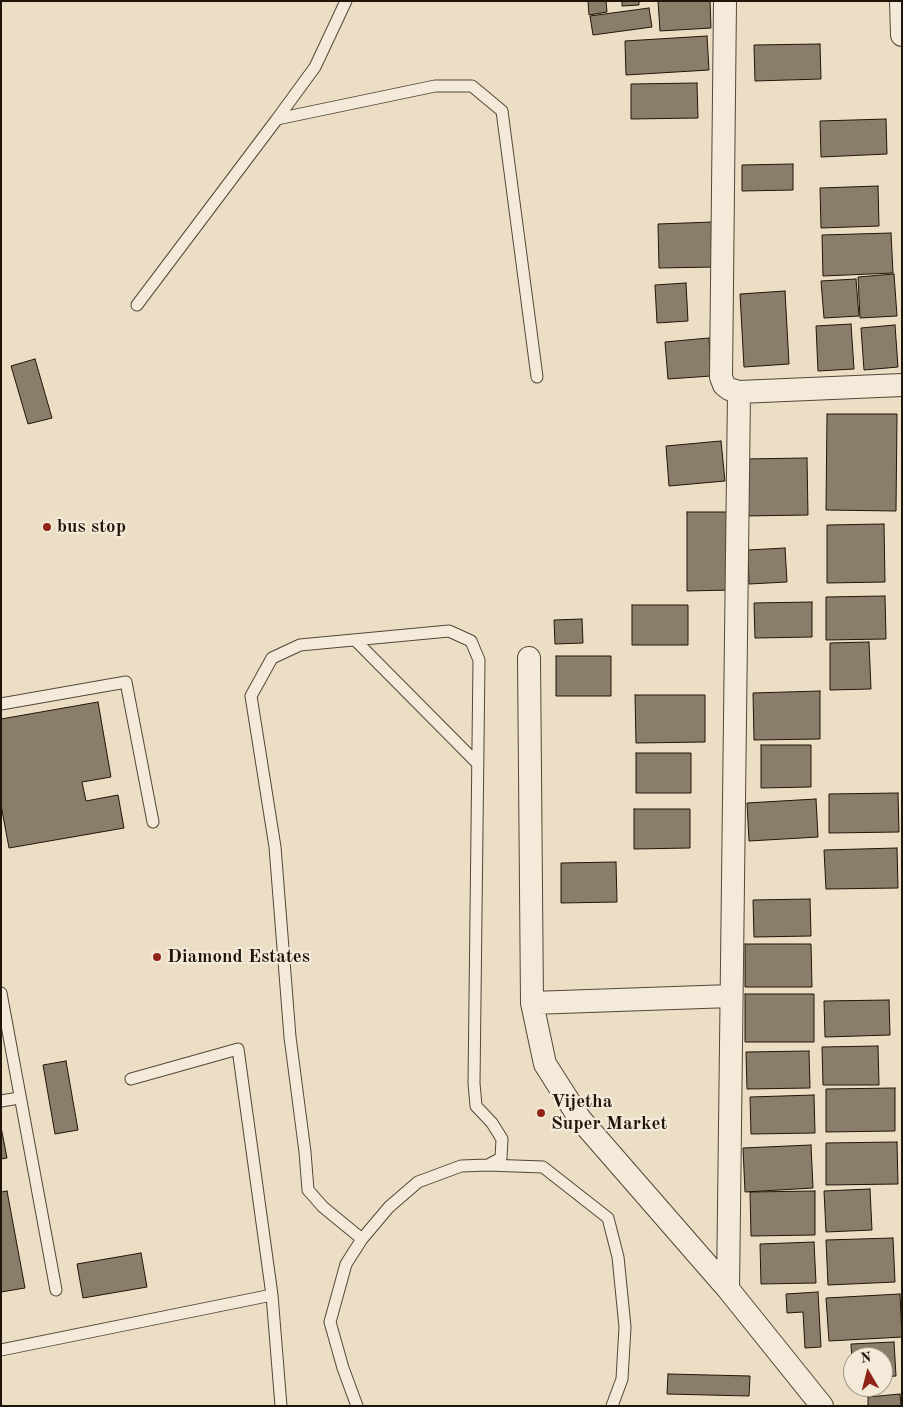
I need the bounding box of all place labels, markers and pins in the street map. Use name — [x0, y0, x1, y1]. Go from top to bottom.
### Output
place label: bus stop — [57, 516, 126, 538]
marker: bus stop — [41, 521, 53, 533]
place label: Diamond Estates — [167, 946, 310, 968]
marker: Diamond Estates — [151, 951, 163, 963]
place label: Vijetha Super Market — [551, 1091, 667, 1135]
marker: Vijetha Super Market — [535, 1107, 547, 1119]

